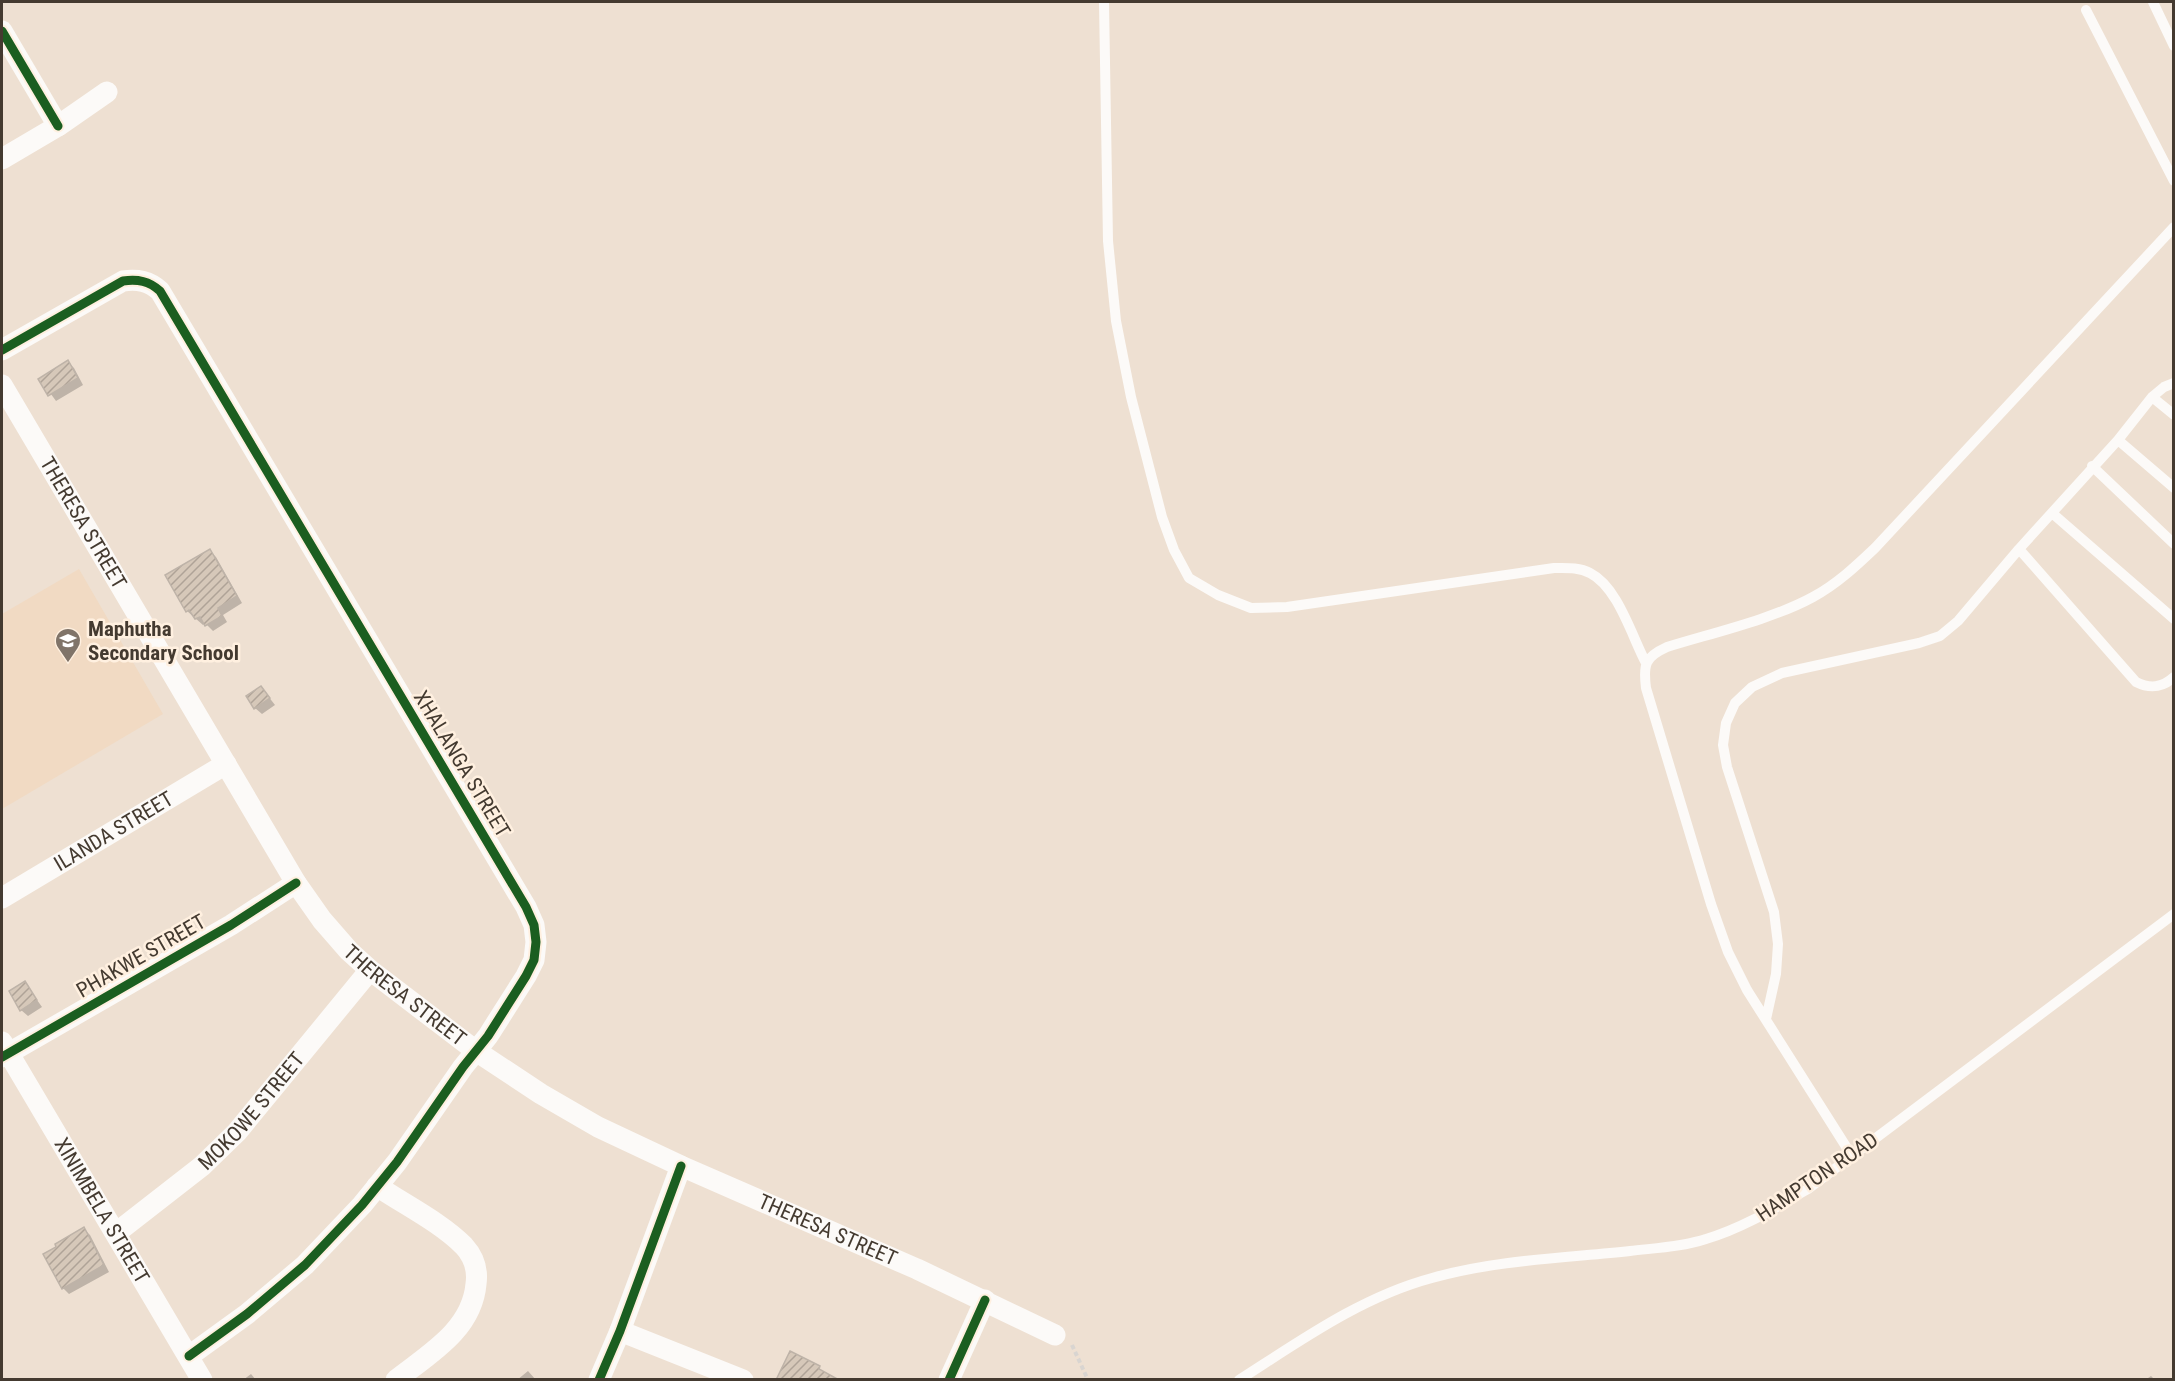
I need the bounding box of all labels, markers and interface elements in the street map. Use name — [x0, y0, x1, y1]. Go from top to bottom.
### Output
street label: THERESA STREET — [35, 453, 132, 593]
place label: Maphutha Secondary School — [88, 617, 239, 665]
school or university icon: Maphutha Secondary School — [53, 626, 83, 664]
street label: XHALANGA STREET — [409, 686, 515, 842]
street label: ILANDA STREET — [50, 786, 177, 876]
street label: PHAKWE STREET — [72, 909, 210, 1003]
street label: THERESA STREET — [339, 940, 471, 1051]
street label: MOKOWE STREET — [193, 1047, 309, 1175]
street label: HAMPTON ROAD — [1752, 1127, 1882, 1227]
street label: XINIMBELA STREET — [49, 1134, 154, 1288]
street label: THERESA STREET — [755, 1189, 901, 1271]

